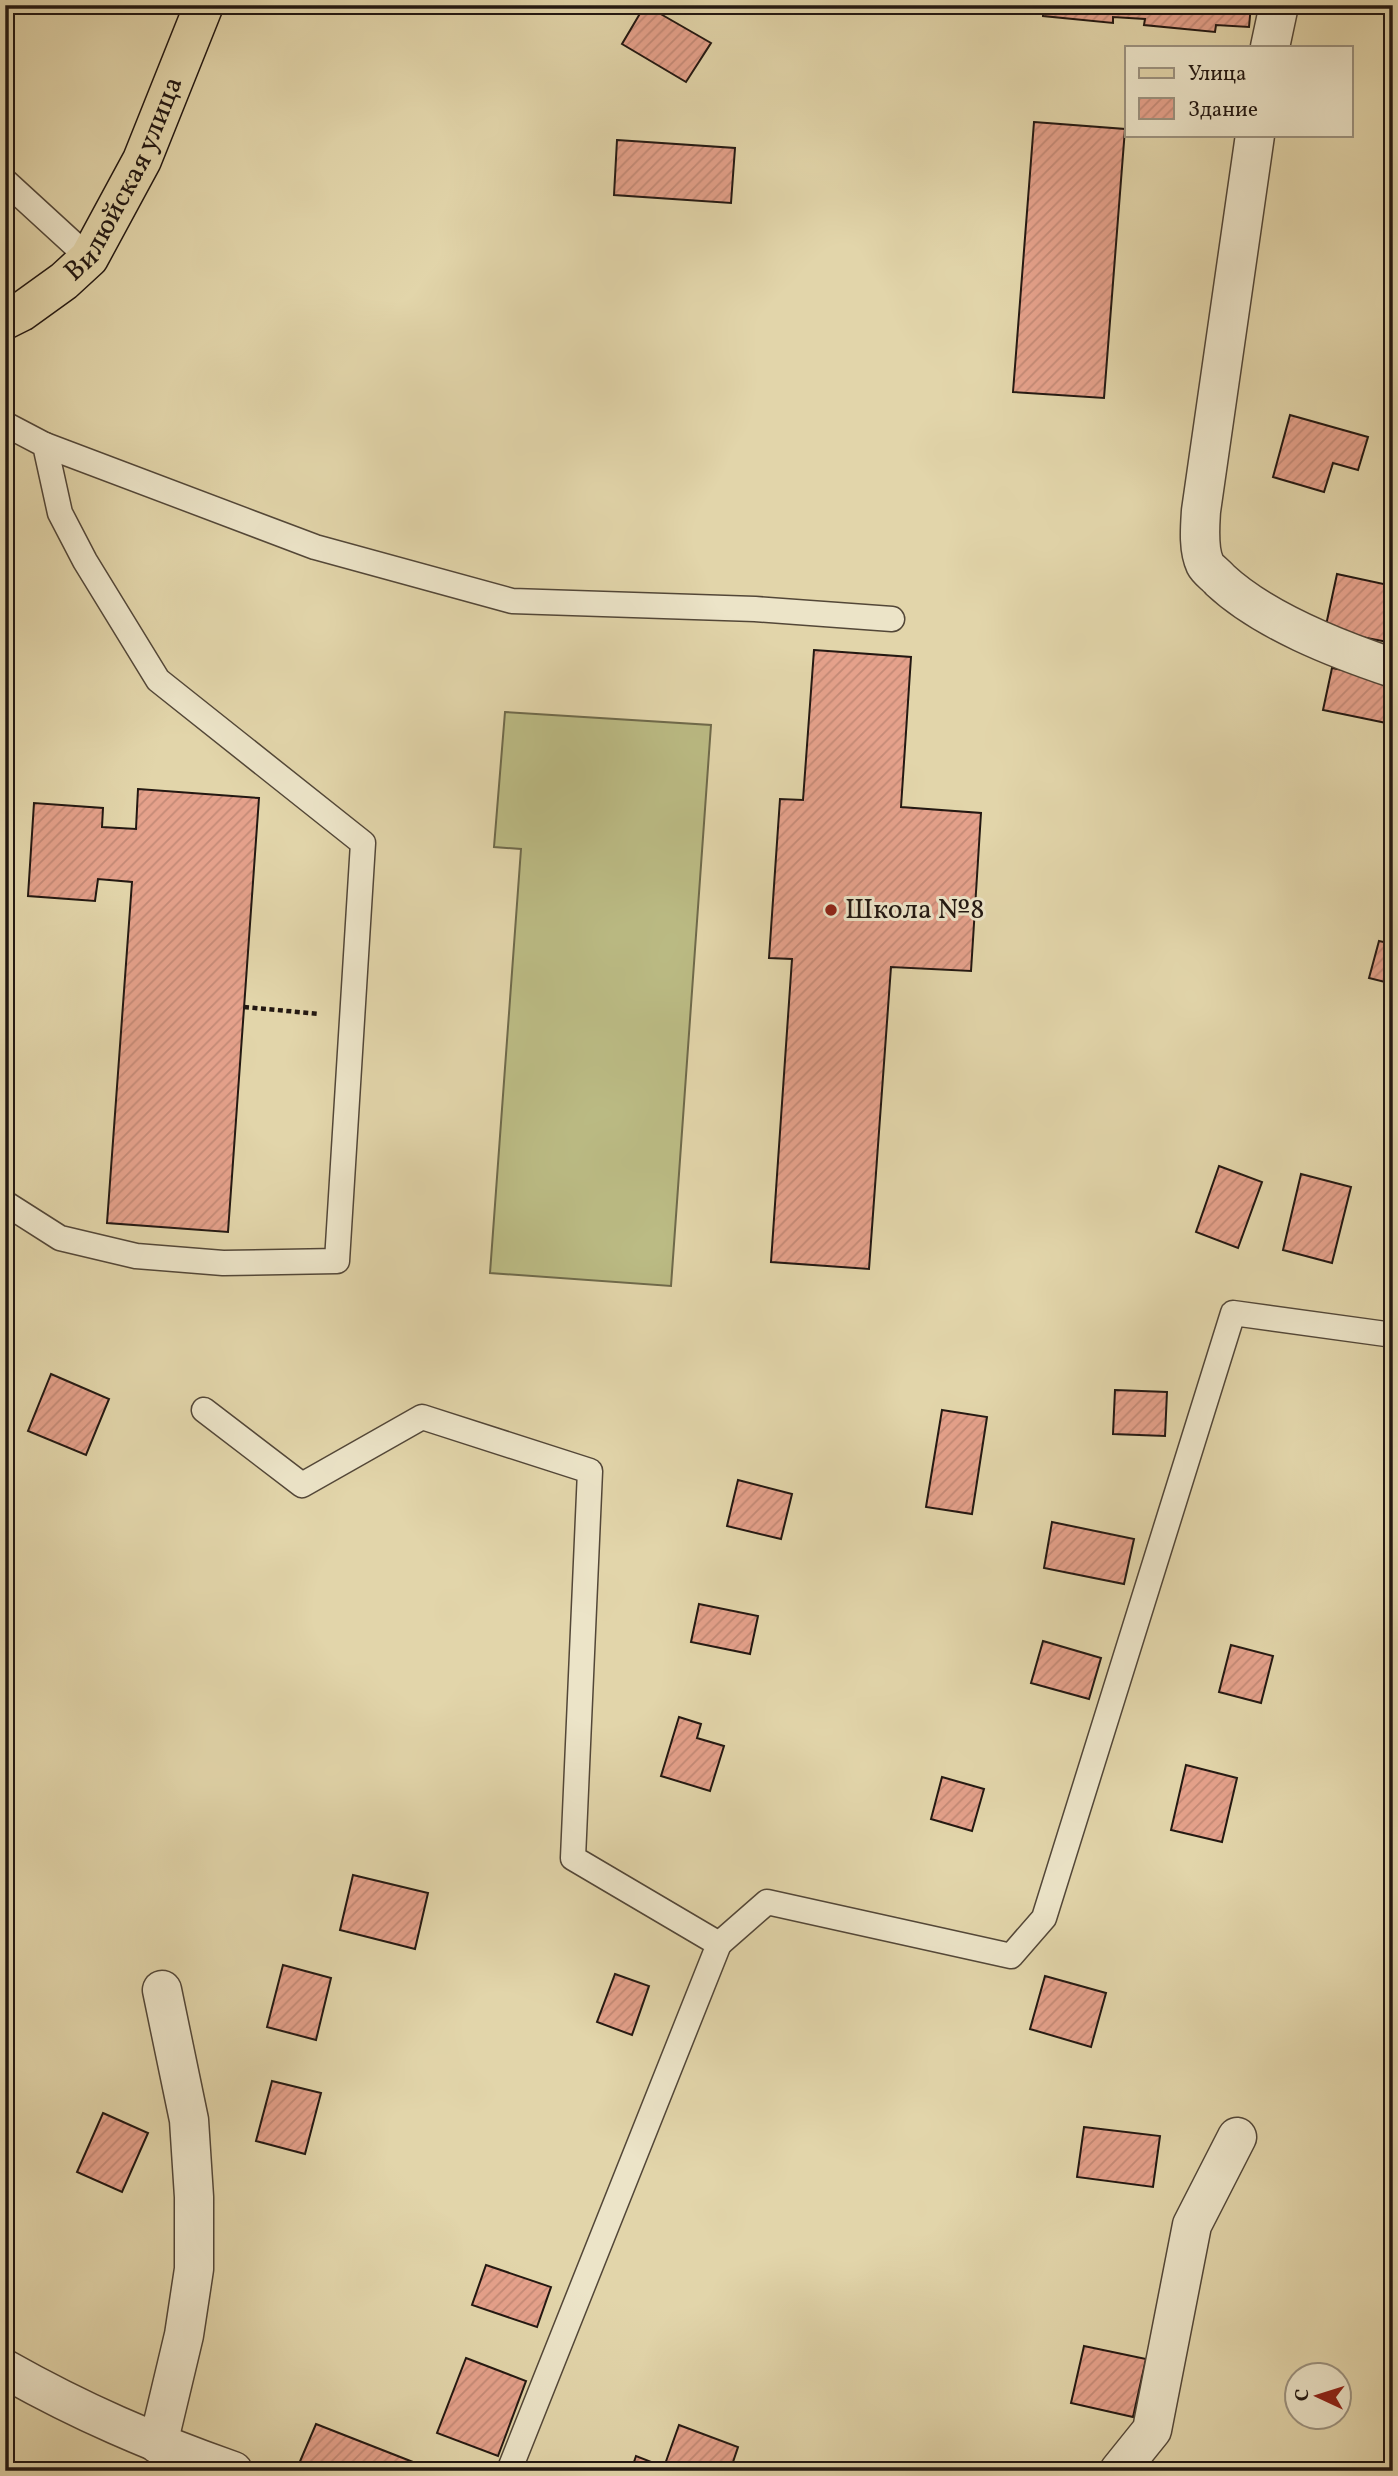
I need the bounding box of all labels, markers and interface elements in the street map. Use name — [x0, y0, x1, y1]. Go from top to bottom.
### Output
legend — [1125, 46, 1352, 136]
text: Улица — [1188, 60, 1246, 89]
street label: Вилюйская улица — [56, 71, 193, 291]
text: Здание — [1188, 96, 1258, 125]
place label: Школа №8 — [845, 891, 984, 930]
marker: Школа №8 — [823, 902, 839, 918]
north arrow — [1282, 2360, 1352, 2430]
text: С — [1290, 2388, 1316, 2402]

